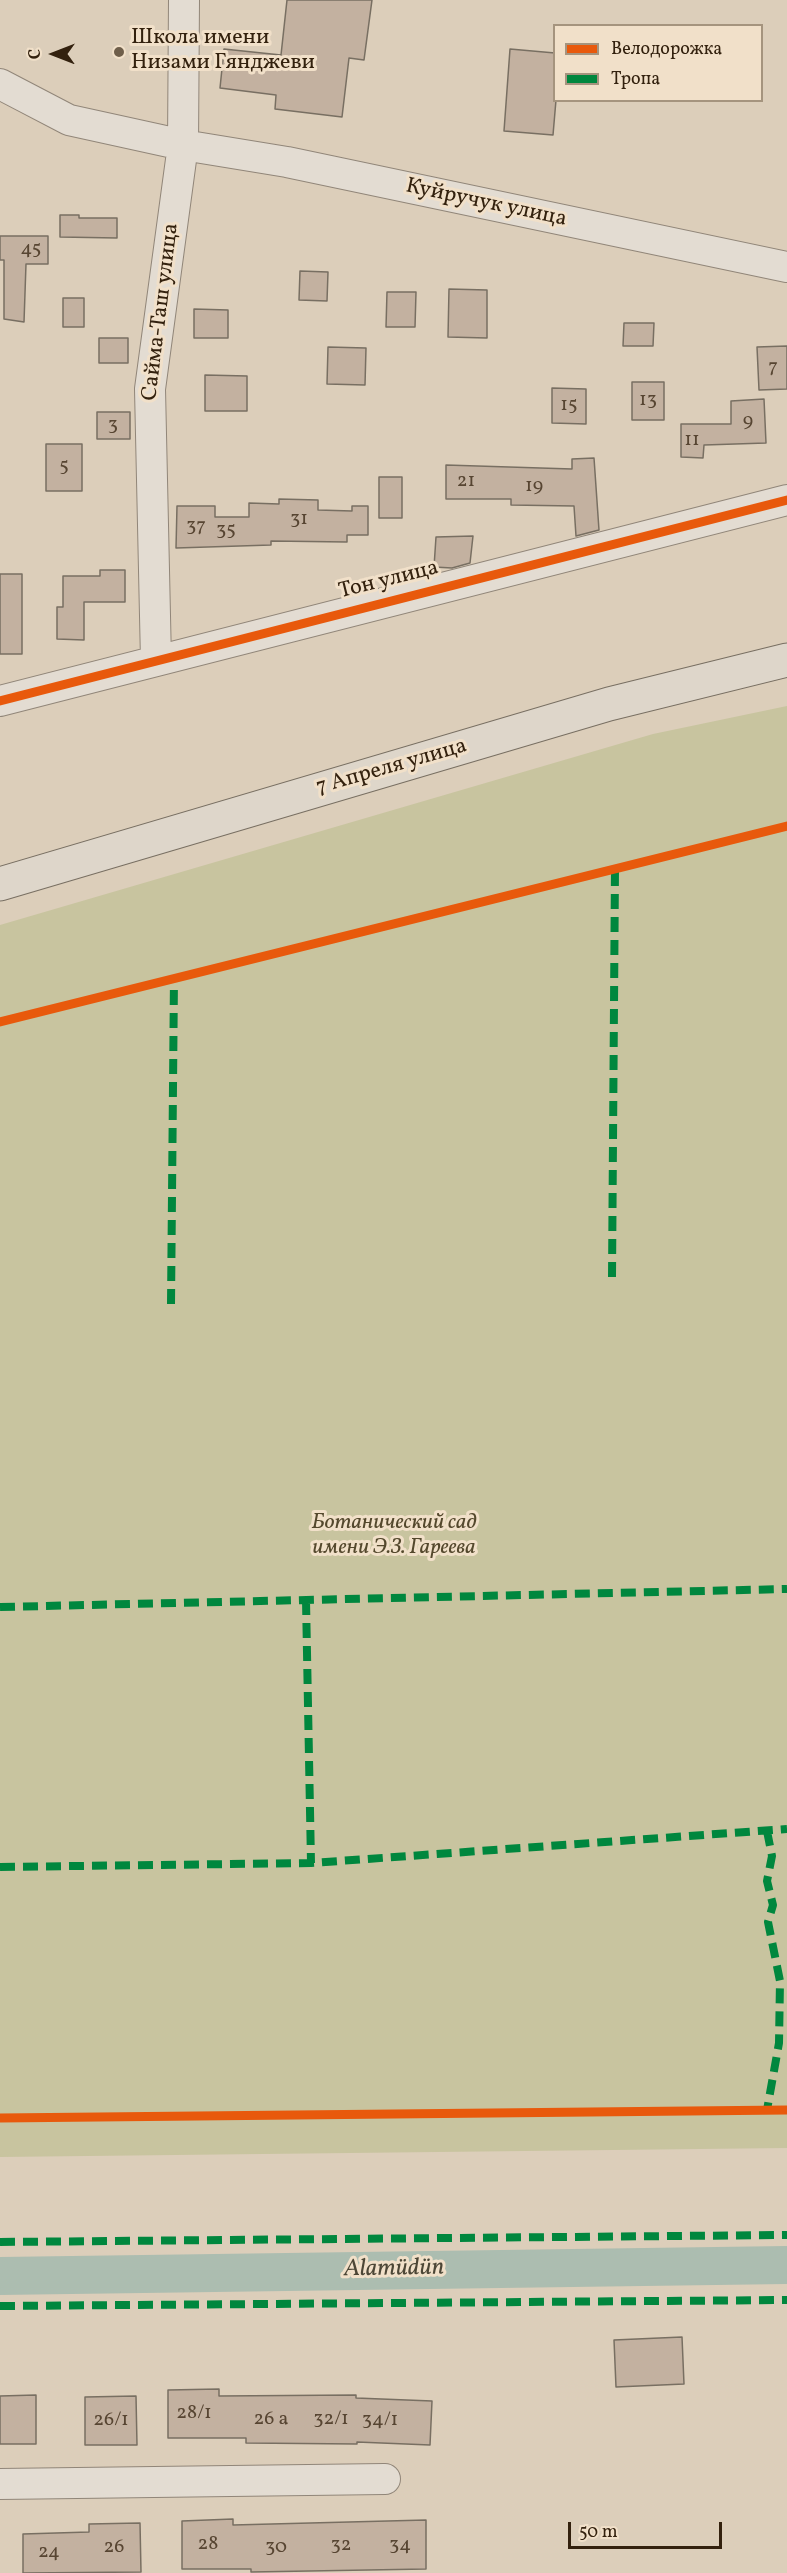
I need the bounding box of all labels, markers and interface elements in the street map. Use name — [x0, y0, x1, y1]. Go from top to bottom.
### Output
north arrow — [24, 24, 84, 84]
legend — [553, 24, 763, 102]
place label: Школа имени Низами Гянджеви — [131, 26, 315, 78]
text: Велодорожка — [611, 37, 722, 62]
marker: Школа имени Низами Гянджеви — [112, 45, 126, 59]
text: С — [25, 49, 47, 59]
text: Тропа — [611, 67, 660, 92]
street label: Куйручук улица — [403, 174, 569, 234]
street label: Сайма-Таш улица — [138, 222, 186, 402]
house number: 45 — [21, 238, 41, 262]
house number: 7 — [768, 356, 778, 380]
house number: 13 — [639, 389, 657, 413]
house number: 15 — [560, 394, 578, 418]
house number: 9 — [743, 410, 753, 434]
house number: 3 — [108, 414, 118, 438]
house number: 11 — [684, 429, 700, 453]
house number: 5 — [59, 455, 69, 479]
house number: 21 — [457, 470, 475, 494]
house number: 19 — [525, 475, 543, 499]
house number: 31 — [290, 508, 308, 532]
house number: 37 — [186, 515, 206, 539]
house number: 35 — [216, 519, 236, 543]
street label: Тон улица — [336, 556, 442, 606]
street label: 7 Апреля улица — [314, 734, 470, 802]
park label: Ботанический сад имени Э.З. Гареева — [312, 1511, 476, 1562]
water label: Alamüdün — [344, 2255, 444, 2285]
house number: 28/1 — [176, 2402, 212, 2426]
house number: 26 а — [254, 2408, 288, 2432]
house number: 32/1 — [313, 2408, 349, 2432]
house number: 26/1 — [93, 2409, 129, 2433]
house number: 34/1 — [362, 2409, 398, 2433]
scale bar — [571, 2510, 726, 2548]
text: 50 m — [579, 2520, 618, 2545]
house number: 28 — [198, 2533, 218, 2557]
house number: 32 — [331, 2534, 351, 2558]
house number: 34 — [389, 2534, 411, 2558]
house number: 26 — [104, 2536, 124, 2560]
house number: 30 — [265, 2536, 287, 2560]
house number: 24 — [38, 2541, 60, 2565]

